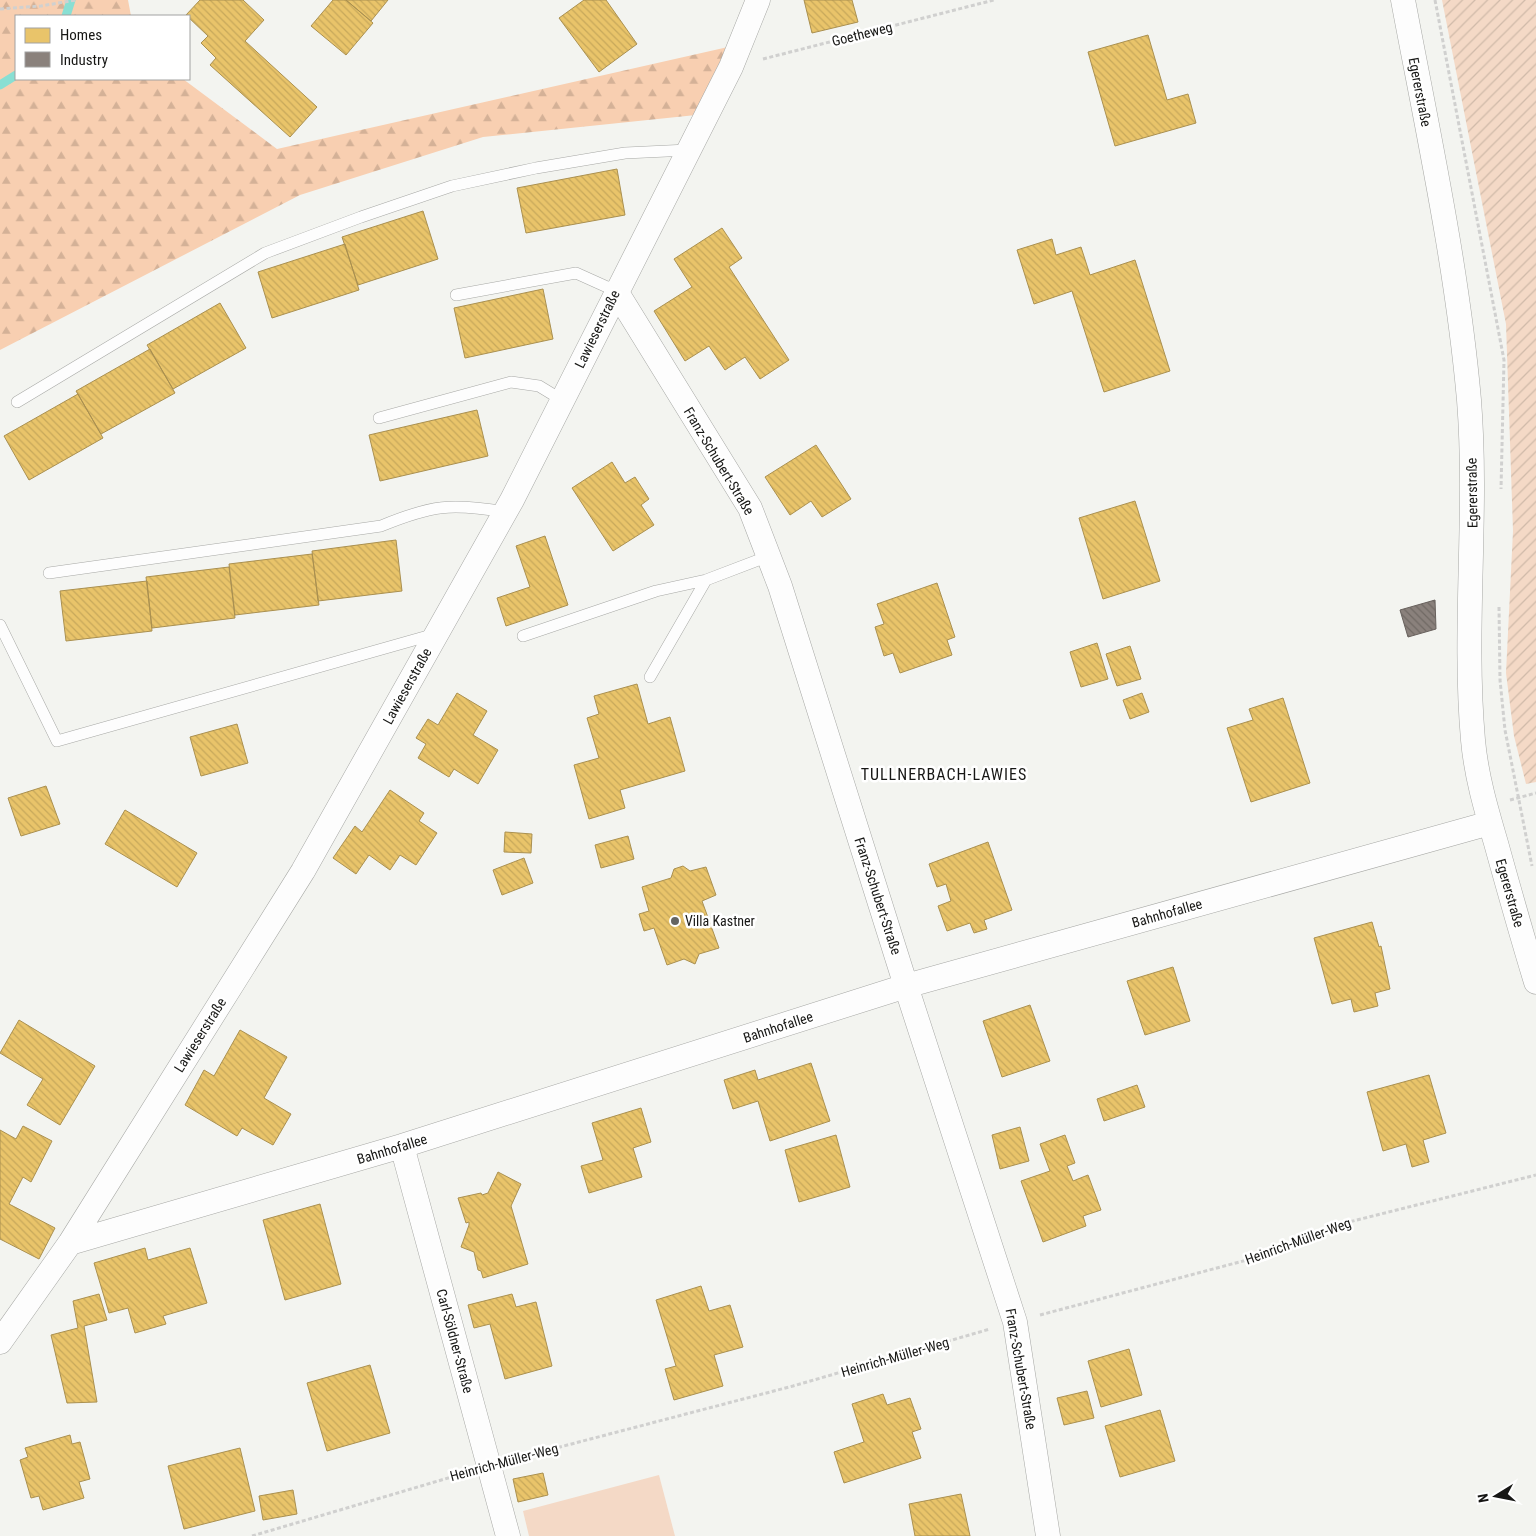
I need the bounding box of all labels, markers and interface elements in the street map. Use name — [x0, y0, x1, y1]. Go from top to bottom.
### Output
legend — [15, 15, 190, 80]
street label: Goetheweg — [830, 19, 894, 49]
text: Homes — [60, 26, 102, 44]
text: Industry — [60, 51, 108, 69]
street label: Egererstraße — [1405, 56, 1435, 128]
street label: Lawieserstraße — [571, 287, 623, 371]
street label: Franz-Schubert-Straße — [681, 404, 758, 518]
street label: Egererstraße — [1463, 457, 1481, 528]
street label: Lawieserstraße — [380, 645, 435, 727]
district label: TULLNERBACH-LAWIES — [861, 765, 1027, 784]
street label: Franz-Schubert-Straße — [851, 835, 905, 957]
street label: Egererstraße — [1493, 857, 1528, 929]
street label: Bahnhofallee — [1130, 895, 1204, 931]
place label: Villa Kastner — [685, 913, 755, 929]
marker: Villa Kastner — [669, 915, 681, 927]
street label: Lawieserstraße — [171, 995, 229, 1075]
street label: Bahnhofallee — [741, 1008, 815, 1046]
street label: Bahnhofallee — [355, 1131, 429, 1167]
street label: Heinrich-Müller-Weg — [1243, 1214, 1353, 1268]
street label: Carl-Söldner-Straße — [433, 1287, 477, 1395]
street label: Franz-Schubert-Straße — [1002, 1307, 1040, 1431]
street label: Heinrich-Müller-Weg — [839, 1334, 951, 1380]
street label: Heinrich-Müller-Weg — [448, 1440, 560, 1484]
north arrow — [1471, 1471, 1521, 1521]
text: N — [1475, 1493, 1492, 1504]

